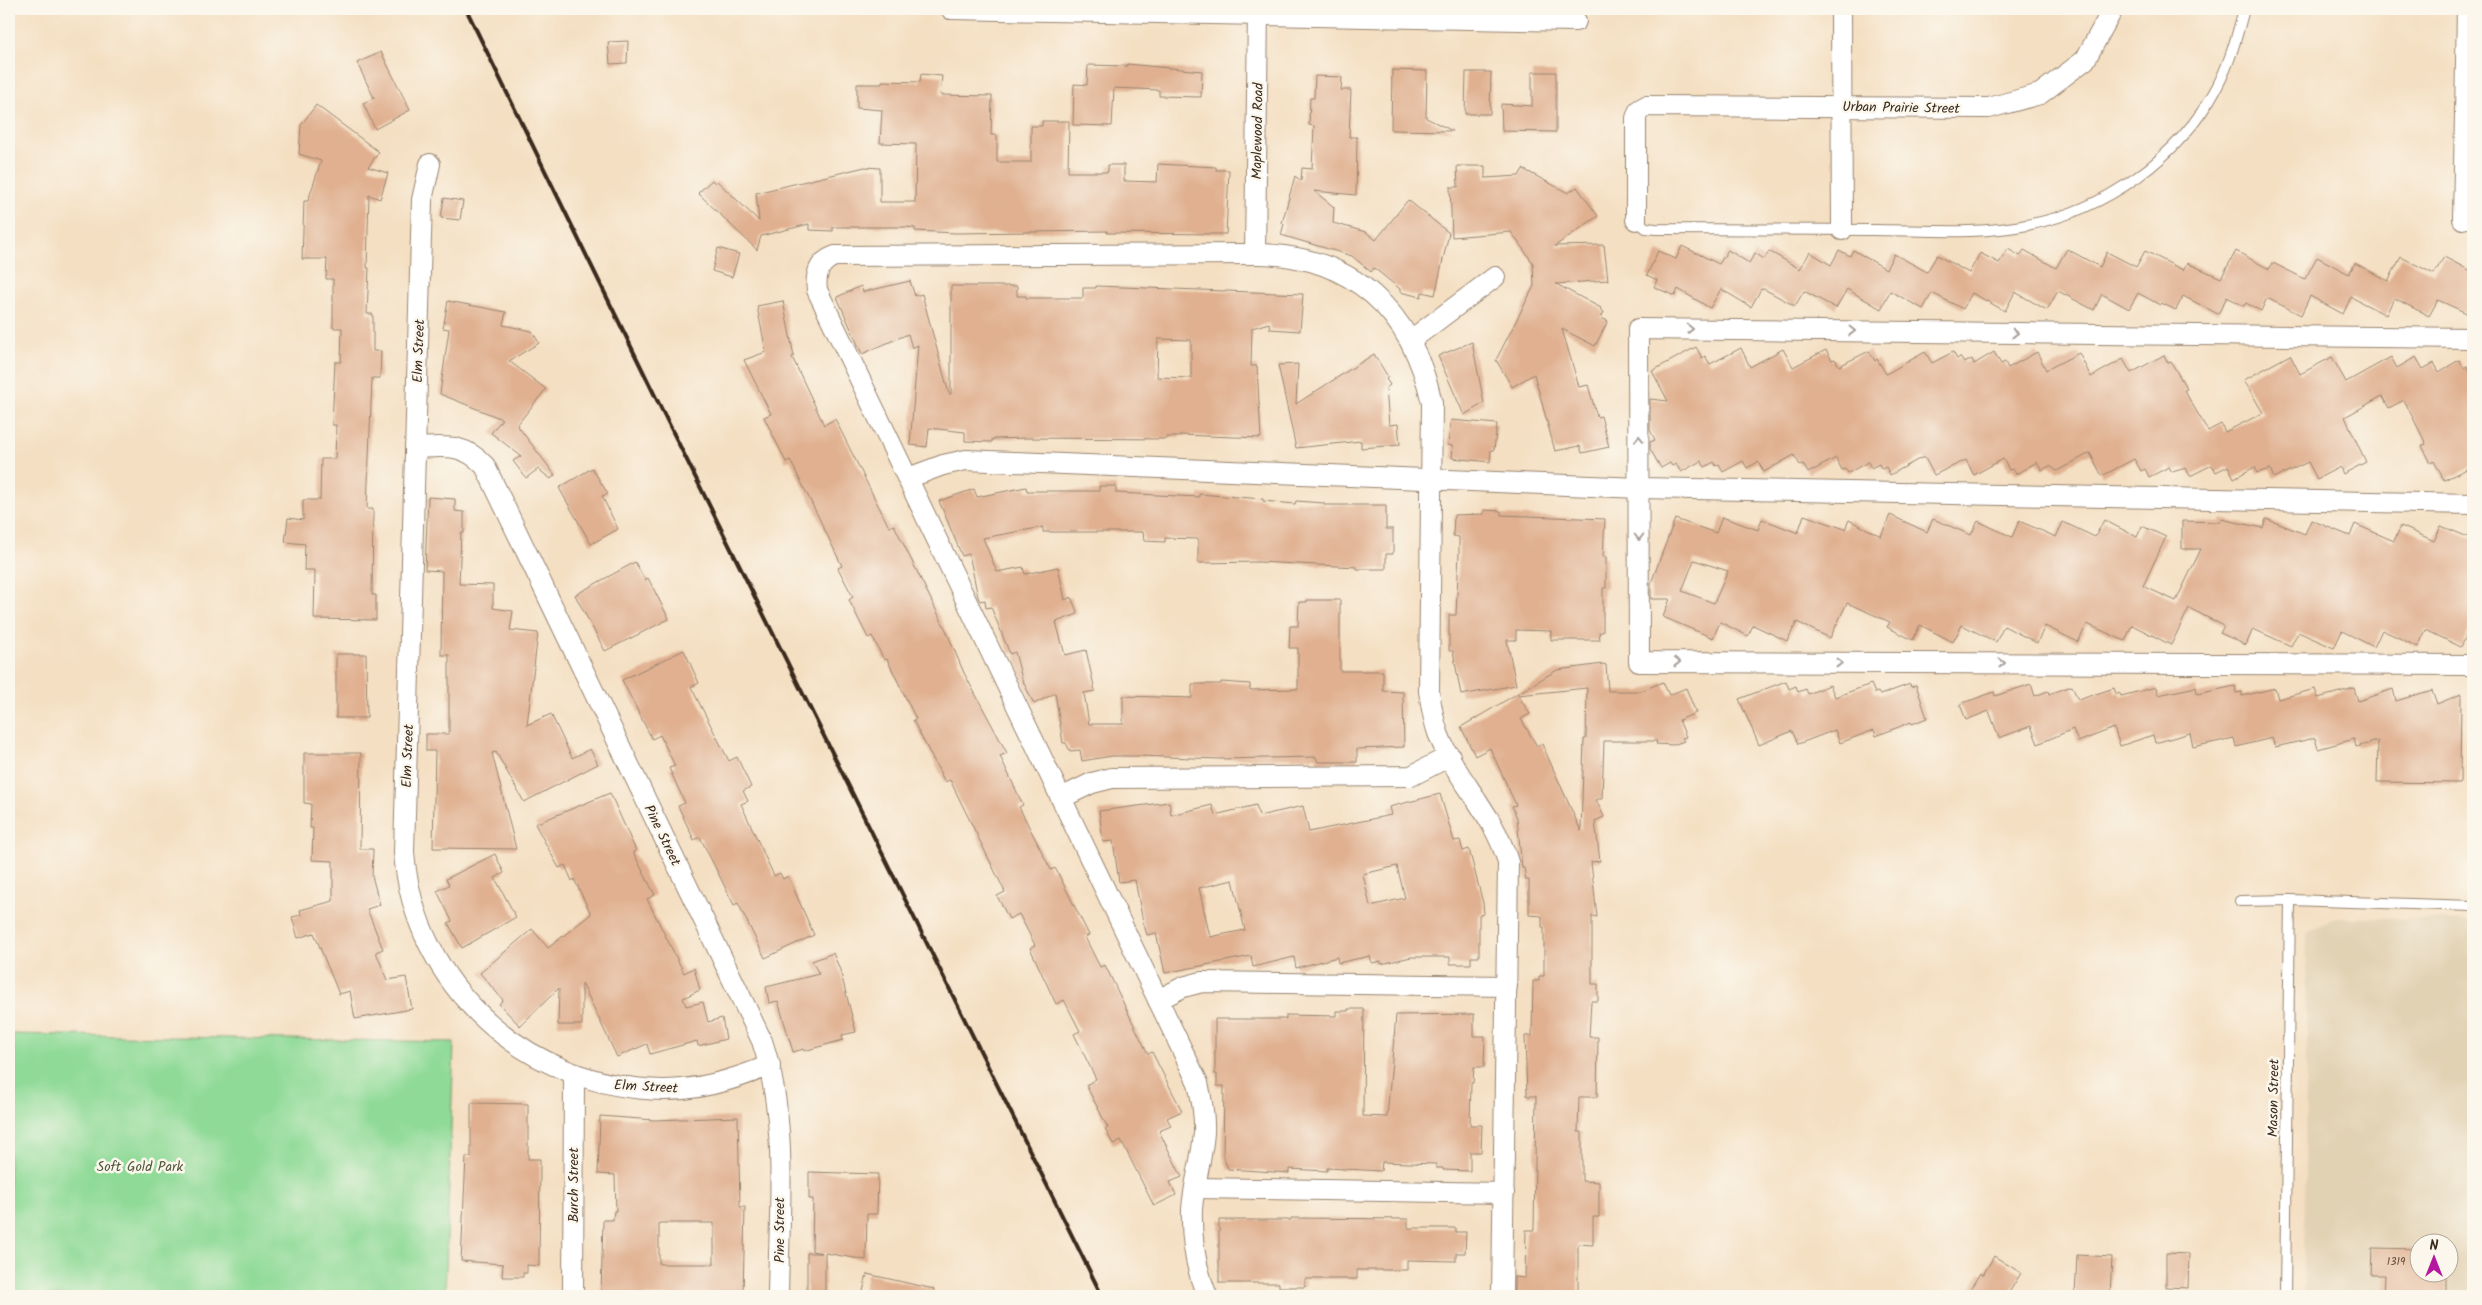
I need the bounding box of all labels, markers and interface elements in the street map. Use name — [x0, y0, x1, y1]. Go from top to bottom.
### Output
street label: Maplewood Road — [1246, 81, 1270, 180]
street label: Urban Prairie Street — [1842, 96, 1961, 120]
street label: Elm Street — [407, 318, 431, 383]
one-way arrow — [1686, 324, 1694, 334]
one-way arrow — [1848, 326, 1856, 336]
one-way arrow — [2011, 328, 2019, 338]
one-way arrow — [1634, 435, 1644, 443]
one-way arrow — [1634, 533, 1645, 541]
one-way arrow — [1673, 657, 1681, 667]
one-way arrow — [1835, 657, 1843, 668]
one-way arrow — [1998, 658, 2006, 668]
street label: Elm Street — [396, 723, 420, 788]
street label: Pine Street — [638, 801, 687, 870]
street label: Mason Street — [2262, 1058, 2286, 1137]
street label: Elm Street — [613, 1074, 679, 1100]
street label: Burch Street — [563, 1147, 585, 1223]
park label: Soft Gold Park — [97, 1156, 184, 1178]
street label: Pine Street — [769, 1197, 791, 1263]
north arrow — [2410, 1232, 2460, 1282]
text: N — [2430, 1235, 2439, 1257]
house number: 1319 — [2387, 1253, 2406, 1271]

